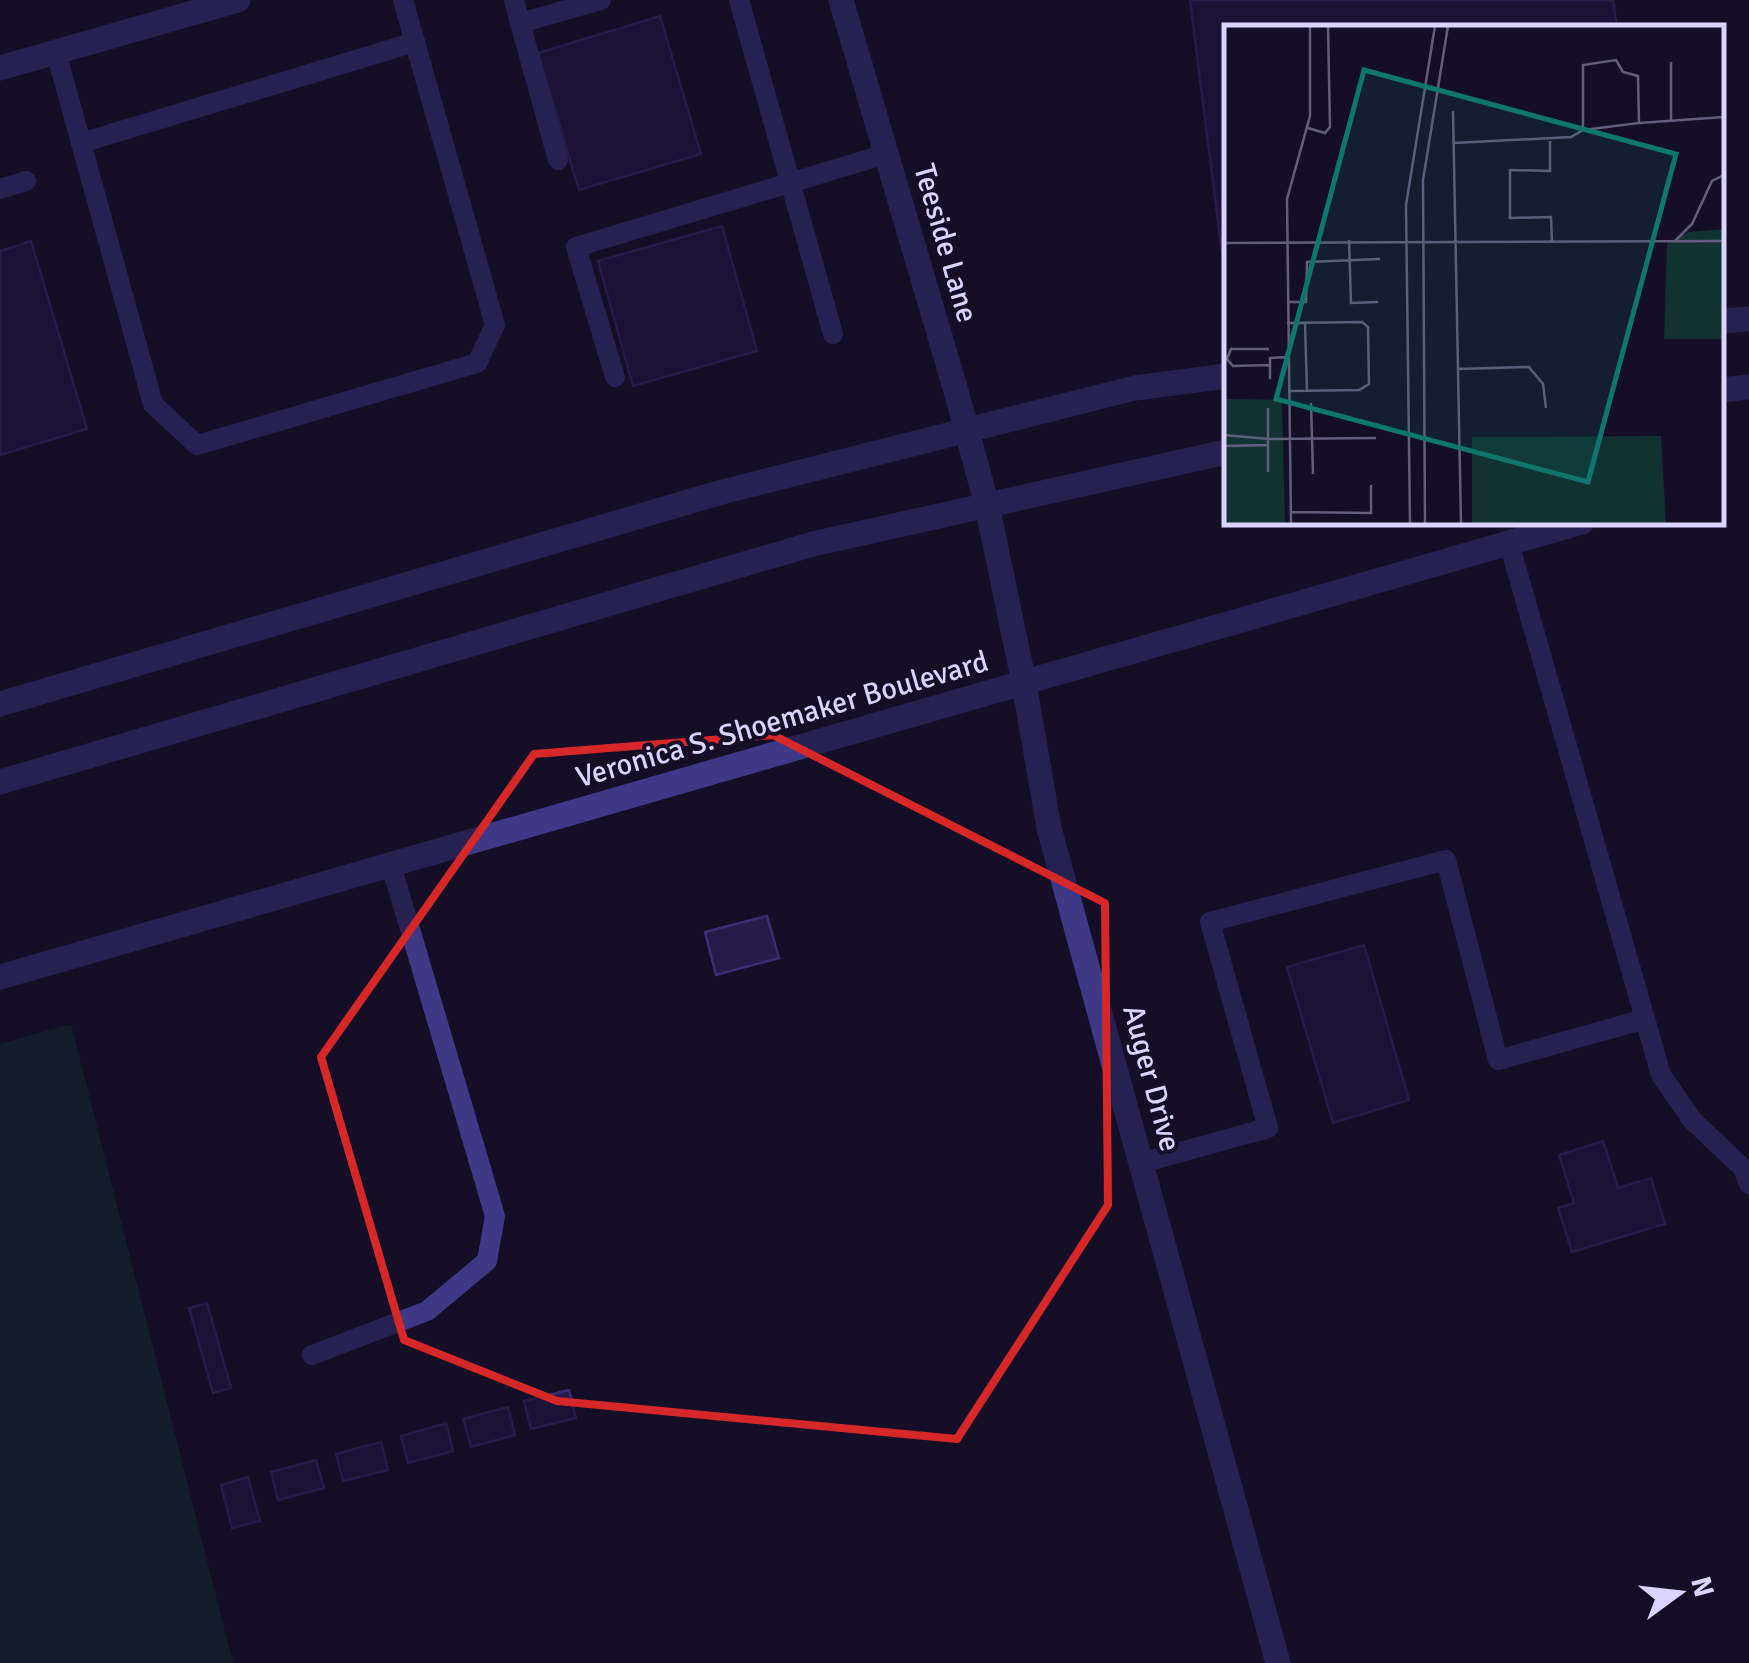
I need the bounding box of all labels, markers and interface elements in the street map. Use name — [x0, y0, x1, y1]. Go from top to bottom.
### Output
inset map — [1224, 25, 1724, 525]
street label: Teeside Lane — [905, 160, 986, 327]
street label: Veronica S. Shoemaker Boulevard — [572, 643, 992, 796]
street label: Auger Drive — [1114, 1001, 1189, 1155]
north arrow — [1629, 1543, 1729, 1643]
text: N — [1683, 1573, 1721, 1601]

